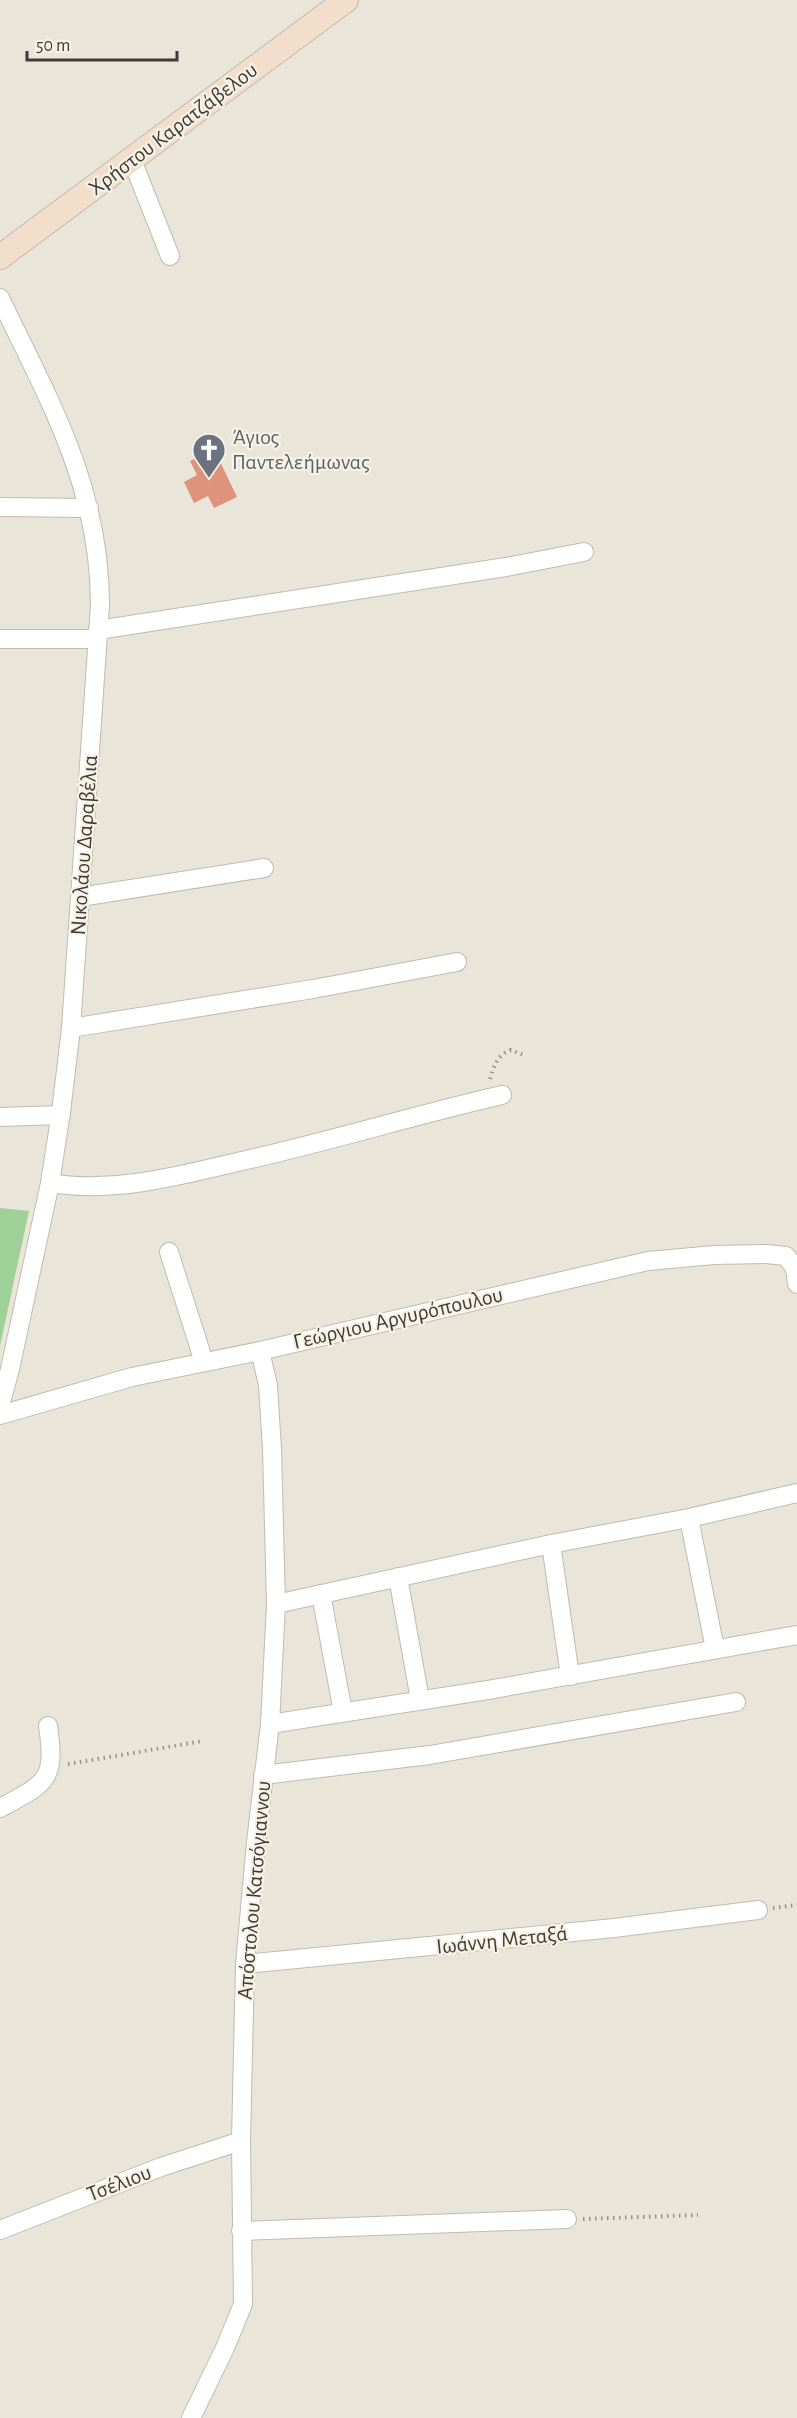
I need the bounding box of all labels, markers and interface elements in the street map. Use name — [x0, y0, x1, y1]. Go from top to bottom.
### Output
scale bar — [27, 24, 177, 62]
text: 50 m — [36, 37, 70, 55]
street label: Χρήστου Καρατζάβελου — [84, 58, 262, 200]
place label: Άγιος Παντελεήμωνας — [232, 426, 370, 473]
church icon: Άγιος Παντελεήμωνας — [191, 432, 227, 479]
street label: Νικολάου Δαραβέλια — [67, 754, 101, 936]
street label: Γεώργιου Αργυρόπουλου — [291, 1283, 505, 1353]
street label: Απόστολου Κατσόγιαννου — [233, 1780, 275, 2000]
street label: Ιωάννη Μεταξά — [435, 1922, 569, 1959]
street label: Τσέλιου — [84, 2161, 154, 2205]

